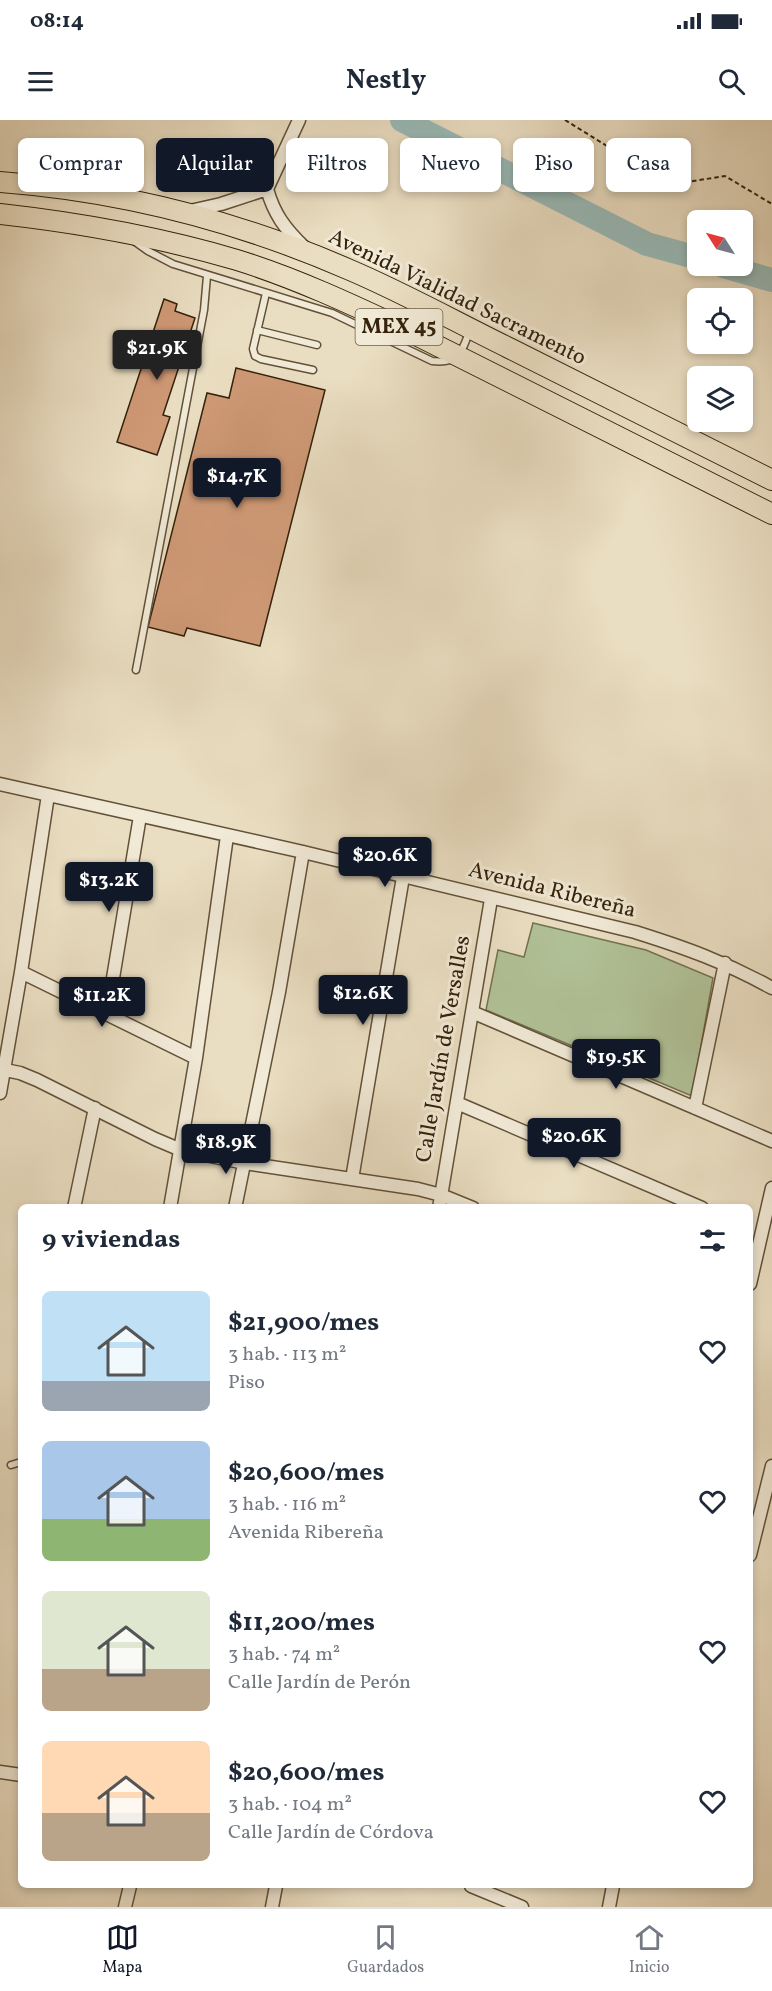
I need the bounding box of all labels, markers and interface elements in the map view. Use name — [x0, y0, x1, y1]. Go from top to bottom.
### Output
text: 08:14 — [30, 6, 84, 37]
text: Nestly — [346, 62, 426, 100]
icon: menu — [24, 65, 57, 98]
icon: search — [715, 65, 748, 98]
chip: Comprar — [18, 138, 144, 192]
chip: Alquilar — [156, 138, 274, 192]
chip: Filtros — [286, 138, 388, 192]
chip: Nuevo — [400, 138, 501, 192]
chip: Piso — [513, 138, 594, 192]
chip: Casa — [606, 138, 691, 192]
north arrow — [687, 210, 753, 276]
map controls — [687, 210, 753, 432]
street label: Avenida Vialidad Sacramento — [323, 222, 591, 374]
button: locate — [687, 288, 753, 354]
road number: MEX 45 — [356, 309, 442, 345]
pin: $21.9K — [108, 330, 206, 381]
text: $21.9K — [127, 335, 187, 363]
button: layers — [687, 366, 753, 432]
pin: $14.7K — [188, 458, 286, 509]
text: $14.7K — [207, 463, 267, 491]
pin: $20.6K — [336, 837, 434, 888]
text: $20.6K — [353, 842, 417, 870]
street label: Avenida Ribereña — [465, 855, 639, 927]
pin: $13.2K — [60, 862, 158, 913]
text: $13.2K — [79, 867, 139, 895]
street label: Calle Jardín de Versalles — [409, 933, 479, 1165]
pin: $12.6K — [314, 975, 412, 1026]
pin: $11.2K — [53, 977, 151, 1028]
text: $12.6K — [333, 980, 393, 1008]
text: $11.2K — [73, 982, 131, 1010]
pin: $19.5K — [567, 1039, 665, 1090]
text: $19.5K — [586, 1044, 646, 1072]
pin: $20.6K — [525, 1118, 623, 1169]
text: $20.6K — [542, 1123, 606, 1151]
pin: $18.9K — [177, 1124, 275, 1175]
text: $18.9K — [196, 1129, 257, 1157]
text: 9 viviendas — [42, 1222, 180, 1258]
icon: filters — [696, 1224, 729, 1257]
text: $21,900/mes — [228, 1305, 379, 1341]
icon: home — [90, 1315, 162, 1387]
icon: heart — [696, 1335, 729, 1368]
text: 3 hab. · 113 m² — [228, 1341, 346, 1369]
text: Piso — [228, 1369, 265, 1397]
text: $20,600/mes — [228, 1455, 384, 1491]
icon: home — [90, 1465, 162, 1537]
icon: heart — [696, 1485, 729, 1518]
text: 3 hab. · 116 m² — [228, 1491, 346, 1519]
text: Avenida Ribereña — [228, 1519, 384, 1547]
text: $11,200/mes — [228, 1605, 375, 1641]
icon: home — [90, 1615, 162, 1687]
icon: heart — [696, 1635, 729, 1668]
text: 3 hab. · 74 m² — [228, 1641, 340, 1669]
text: Calle Jardín de Perón — [228, 1669, 411, 1697]
text: $20,600/mes — [228, 1755, 384, 1791]
icon: home — [90, 1765, 162, 1837]
icon: heart — [696, 1785, 729, 1818]
text: 3 hab. · 104 m² — [228, 1791, 352, 1819]
text: Calle Jardín de Córdova — [228, 1819, 434, 1847]
tab: Mapa — [102, 1921, 142, 1979]
tab: Guardados — [347, 1921, 424, 1979]
tab: Inicio — [629, 1921, 670, 1979]

